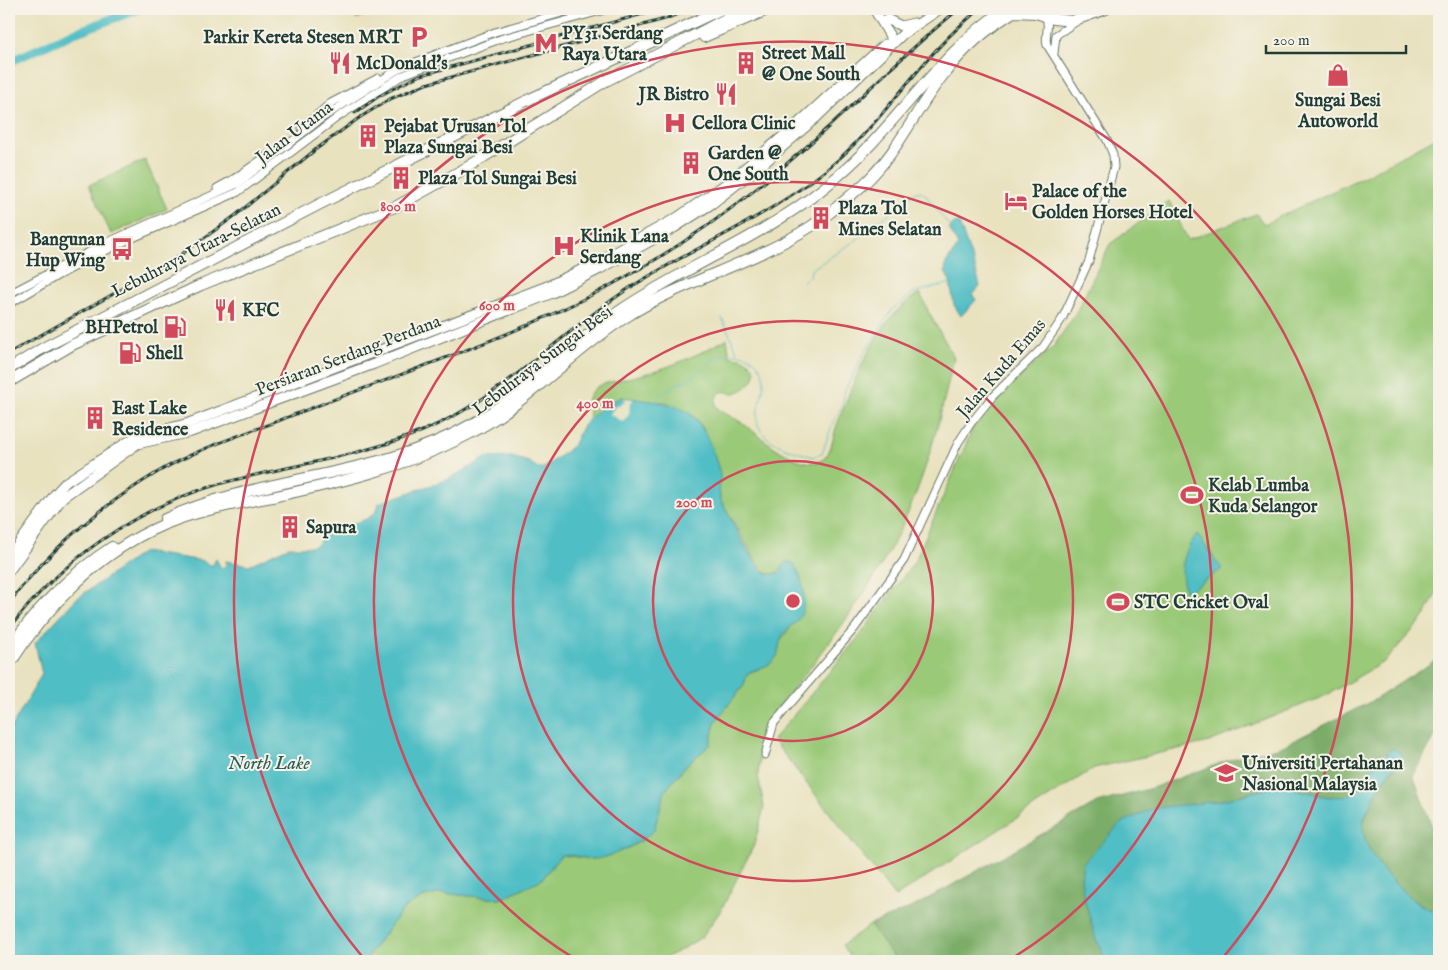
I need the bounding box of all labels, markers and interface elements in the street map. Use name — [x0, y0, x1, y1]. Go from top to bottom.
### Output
scale bar — [1266, 22, 1406, 54]
place label: PY31 Serdang Raya Utara — [562, 23, 664, 67]
parking icon: Parkir Kereta Stesen MRT — [406, 24, 432, 50]
place label: Parkir Kereta Stesen MRT — [203, 27, 403, 50]
metro station icon: PY31 Serdang Raya Utara — [533, 30, 559, 56]
text: 200 m — [1273, 31, 1310, 50]
place label: Street Mall @ One South — [762, 43, 861, 87]
restaurant icon: McDonald's — [327, 50, 353, 76]
building icon: Street Mall @ One South — [733, 50, 759, 76]
place label: McDonald's — [356, 53, 448, 76]
shop icon: Sungai Besi Autoworld — [1325, 62, 1351, 88]
restaurant icon: JR Bistro — [713, 81, 739, 107]
place label: JR Bistro — [637, 84, 709, 107]
place label: Sungai Besi Autoworld — [1295, 90, 1381, 134]
street label: Jalan Utama — [250, 96, 338, 171]
hospital icon: Cellora Clinic — [662, 110, 688, 136]
place label: Cellora Clinic — [692, 113, 796, 136]
place label: Pejabat Urusan Tol Plaza Sungai Besi — [384, 116, 527, 160]
building icon: Pejabat Urusan Tol Plaza Sungai Besi — [355, 123, 381, 149]
place label: Garden @ One South — [708, 143, 789, 187]
building icon: Garden @ One South — [678, 150, 704, 176]
building icon: Plaza Tol Sungai Besi — [388, 165, 414, 191]
place label: Plaza Tol Sungai Besi — [418, 168, 577, 191]
place label: Palace of the Golden Horses Hotel — [1032, 181, 1194, 225]
hotel icon: Palace of the Golden Horses Hotel — [1003, 188, 1029, 214]
text: 800 m — [380, 197, 416, 216]
street label: Lebuhraya Utara–Selatan — [108, 198, 286, 304]
place label: Plaza Tol Mines Selatan — [838, 198, 942, 242]
building icon: Plaza Tol Mines Selatan — [808, 205, 834, 231]
place label: Klinik Lana Serdang — [580, 226, 670, 270]
place label: Bangunan Hup Wing — [25, 229, 106, 273]
hospital icon: Klinik Lana Serdang — [551, 233, 577, 259]
bus stop icon: Bangunan Hup Wing — [109, 236, 135, 262]
text: 600 m — [479, 296, 515, 315]
restaurant icon: KFC — [212, 297, 238, 323]
place label: KFC — [242, 300, 279, 323]
street label: Lebuhraya Sungai Besi — [468, 301, 618, 422]
street label: Persiaran Serdang Perdana — [253, 310, 445, 402]
fuel station icon: BHPetrol — [162, 314, 188, 340]
street label: Jalan Kuda Emas — [951, 314, 1052, 425]
place label: BHPetrol — [85, 317, 159, 340]
fuel station icon: Shell — [117, 340, 143, 366]
place label: Shell — [146, 343, 184, 366]
text: 400 m — [577, 394, 614, 413]
place label: East Lake Residence — [112, 398, 189, 442]
building icon: East Lake Residence — [82, 405, 108, 431]
place label: Kelab Lumba Kuda Selangor — [1208, 475, 1318, 519]
sports icon: Kelab Lumba Kuda Selangor — [1179, 482, 1205, 508]
text: 200 m — [676, 493, 713, 512]
building icon: Sapura — [277, 514, 303, 540]
place label: Sapura — [306, 517, 358, 540]
sports icon: STC Cricket Oval — [1105, 589, 1131, 615]
centre of rings — [784, 592, 802, 610]
place label: STC Cricket Oval — [1134, 592, 1270, 615]
water label: North Lake — [228, 752, 311, 776]
place label: Universiti Pertahanan Nasional Malaysia — [1241, 753, 1404, 797]
school or university icon: Universiti Pertahanan Nasional Malaysia — [1213, 760, 1239, 786]

